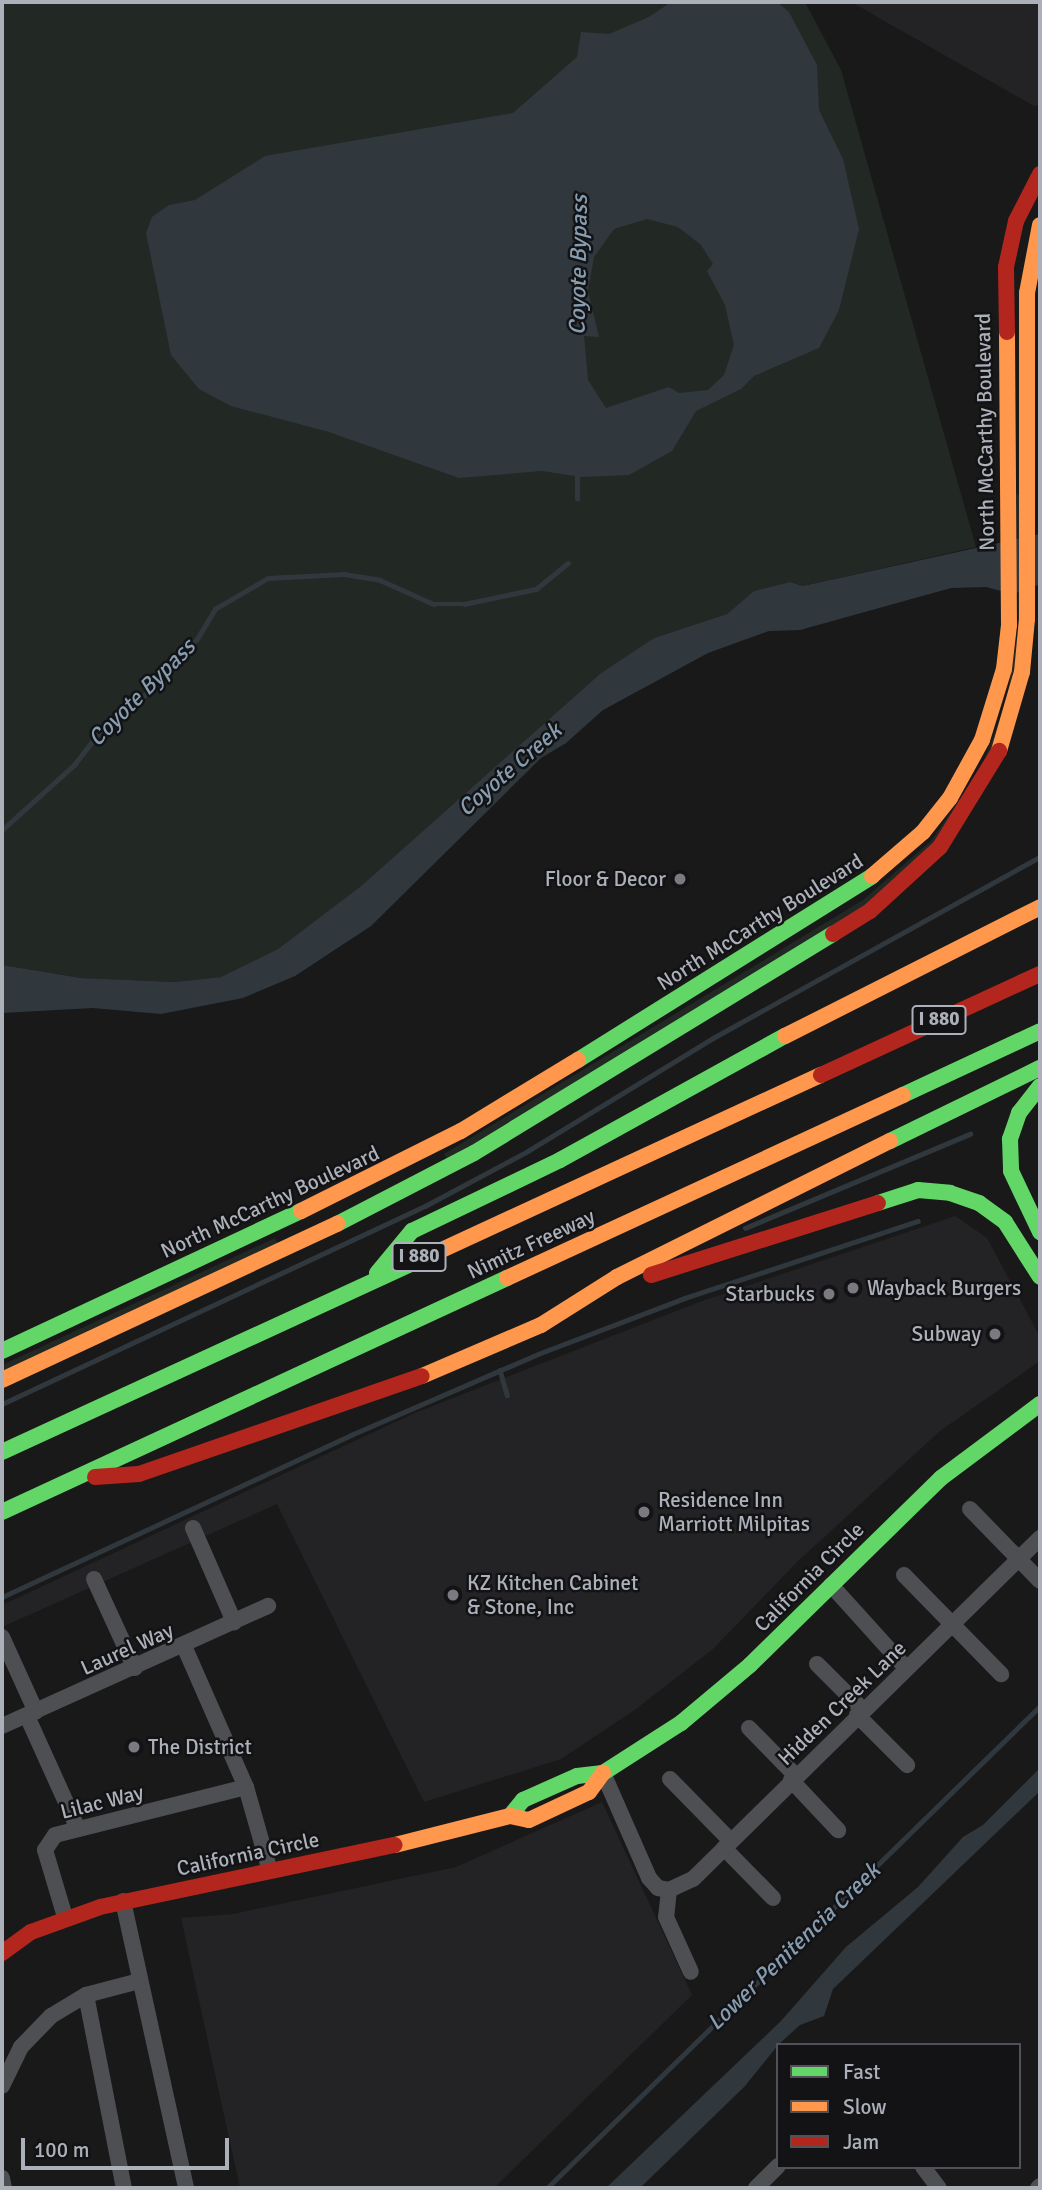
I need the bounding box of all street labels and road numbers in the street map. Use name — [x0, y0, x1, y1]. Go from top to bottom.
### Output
street label: North McCarthy Boulevard — [970, 313, 1000, 551]
street label: North McCarthy Boulevard — [652, 848, 868, 996]
road number: I 880 — [911, 1004, 967, 1036]
street label: North McCarthy Boulevard — [157, 1140, 383, 1264]
street label: Nimitz Freeway — [463, 1203, 599, 1285]
road number: I 880 — [391, 1242, 447, 1273]
street label: California Circle — [749, 1517, 869, 1637]
street label: Laurel Way — [77, 1617, 177, 1681]
street label: Hidden Creek Lane — [773, 1635, 911, 1771]
street label: Lilac Way — [58, 1780, 146, 1824]
street label: California Circle — [175, 1827, 321, 1881]

